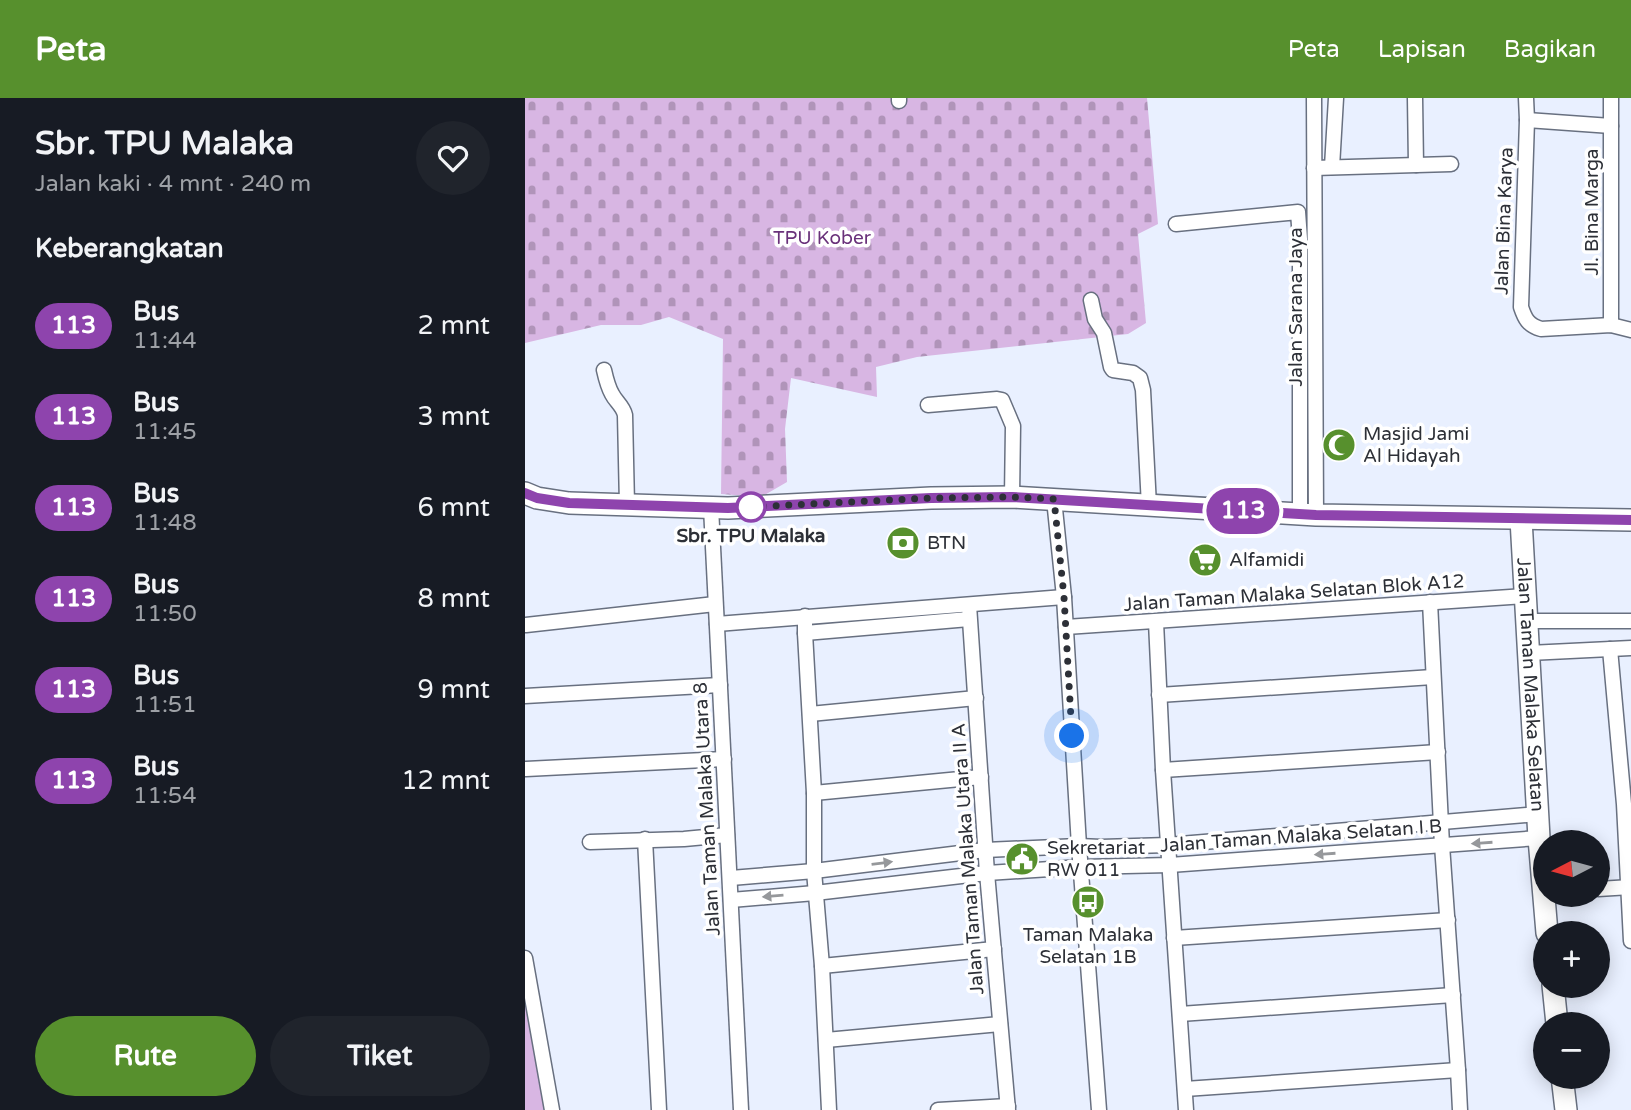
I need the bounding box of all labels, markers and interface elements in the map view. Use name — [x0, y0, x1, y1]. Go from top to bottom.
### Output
text: Peta — [35, 30, 107, 69]
text: Peta — [1288, 35, 1340, 64]
text: Lapisan — [1378, 35, 1466, 64]
text: Bagikan — [1504, 35, 1596, 64]
button: heart — [416, 121, 490, 195]
text: Sbr. TPU Malaka — [35, 124, 294, 163]
street label: Jalan Bina Karya — [1490, 147, 1518, 295]
street label: Jl. Bina Marga — [1581, 148, 1603, 276]
text: Jalan kaki · 4 mnt · 240 m — [35, 170, 311, 198]
park label: TPU Kober — [773, 227, 872, 249]
street label: Jalan Sarana Jaya — [1285, 227, 1307, 387]
text: Keberangkatan — [35, 233, 224, 264]
text: Bus — [133, 296, 179, 327]
text: 2 mnt — [418, 310, 490, 341]
text: 113 — [51, 311, 96, 340]
text: 11:44 — [133, 327, 197, 355]
text: Bus — [133, 387, 179, 418]
text: 3 mnt — [418, 401, 490, 432]
text: 113 — [51, 402, 96, 431]
text: 11:45 — [133, 418, 197, 446]
place label: Masjid Jami Al Hidayah — [1363, 423, 1469, 467]
mosque icon: Masjid Jami Al Hidayah — [1320, 426, 1358, 464]
text: Bus — [133, 478, 179, 509]
line badge: 113 — [1203, 488, 1283, 534]
text: 6 mnt — [418, 492, 490, 523]
marker: Sbr. TPU Malaka — [736, 492, 766, 522]
text: 113 — [51, 493, 96, 522]
text: 113 — [1220, 496, 1266, 525]
text: 11:48 — [133, 509, 197, 537]
bank icon: BTN — [884, 524, 922, 562]
place label: Sbr. TPU Malaka — [676, 525, 826, 547]
place label: BTN — [927, 532, 966, 554]
supermarket icon: Alfamidi — [1186, 541, 1224, 579]
place label: Alfamidi — [1229, 549, 1304, 571]
street label: Jalan Taman Malaka Selatan — [1512, 557, 1549, 812]
text: Bus — [133, 569, 179, 600]
street label: Jalan Taman Malaka Selatan Blok A12 — [1123, 570, 1465, 616]
text: 8 mnt — [418, 583, 490, 614]
text: 113 — [51, 584, 96, 613]
text: 11:50 — [133, 600, 197, 628]
text: Bus — [133, 660, 179, 691]
text: 9 mnt — [418, 674, 490, 705]
text: 113 — [51, 675, 96, 704]
street label: Jalan Taman Malaka Utara 8 — [689, 682, 725, 936]
text: 11:51 — [133, 691, 197, 719]
your location — [1054, 718, 1089, 753]
street label: Jalan Taman Malaka Utara II A — [948, 723, 988, 995]
text: Bus — [133, 751, 179, 782]
text: 12 mnt — [401, 765, 490, 796]
text: 113 — [51, 766, 96, 795]
text: 11:54 — [133, 782, 197, 810]
street label: Jalan Taman Malaka Selatan I B — [1159, 815, 1443, 857]
north arrow — [1533, 830, 1610, 906]
map controls — [1533, 830, 1610, 1089]
place label: Sekretariat RW 011 — [1047, 837, 1145, 881]
one-way arrow — [1470, 837, 1492, 848]
public building icon: Sekretariat RW 011 — [1003, 840, 1041, 878]
one-way arrow — [1314, 849, 1336, 860]
one-way arrow — [871, 857, 893, 868]
bus stop icon: Taman Malaka Selatan 1B — [1069, 883, 1107, 921]
one-way arrow — [762, 891, 784, 902]
button: + — [1533, 921, 1610, 998]
place label: Taman Malaka Selatan 1B — [1023, 924, 1153, 968]
button: − — [1533, 1012, 1610, 1089]
button: Rute — [35, 1016, 256, 1096]
button: Tiket — [270, 1016, 490, 1096]

